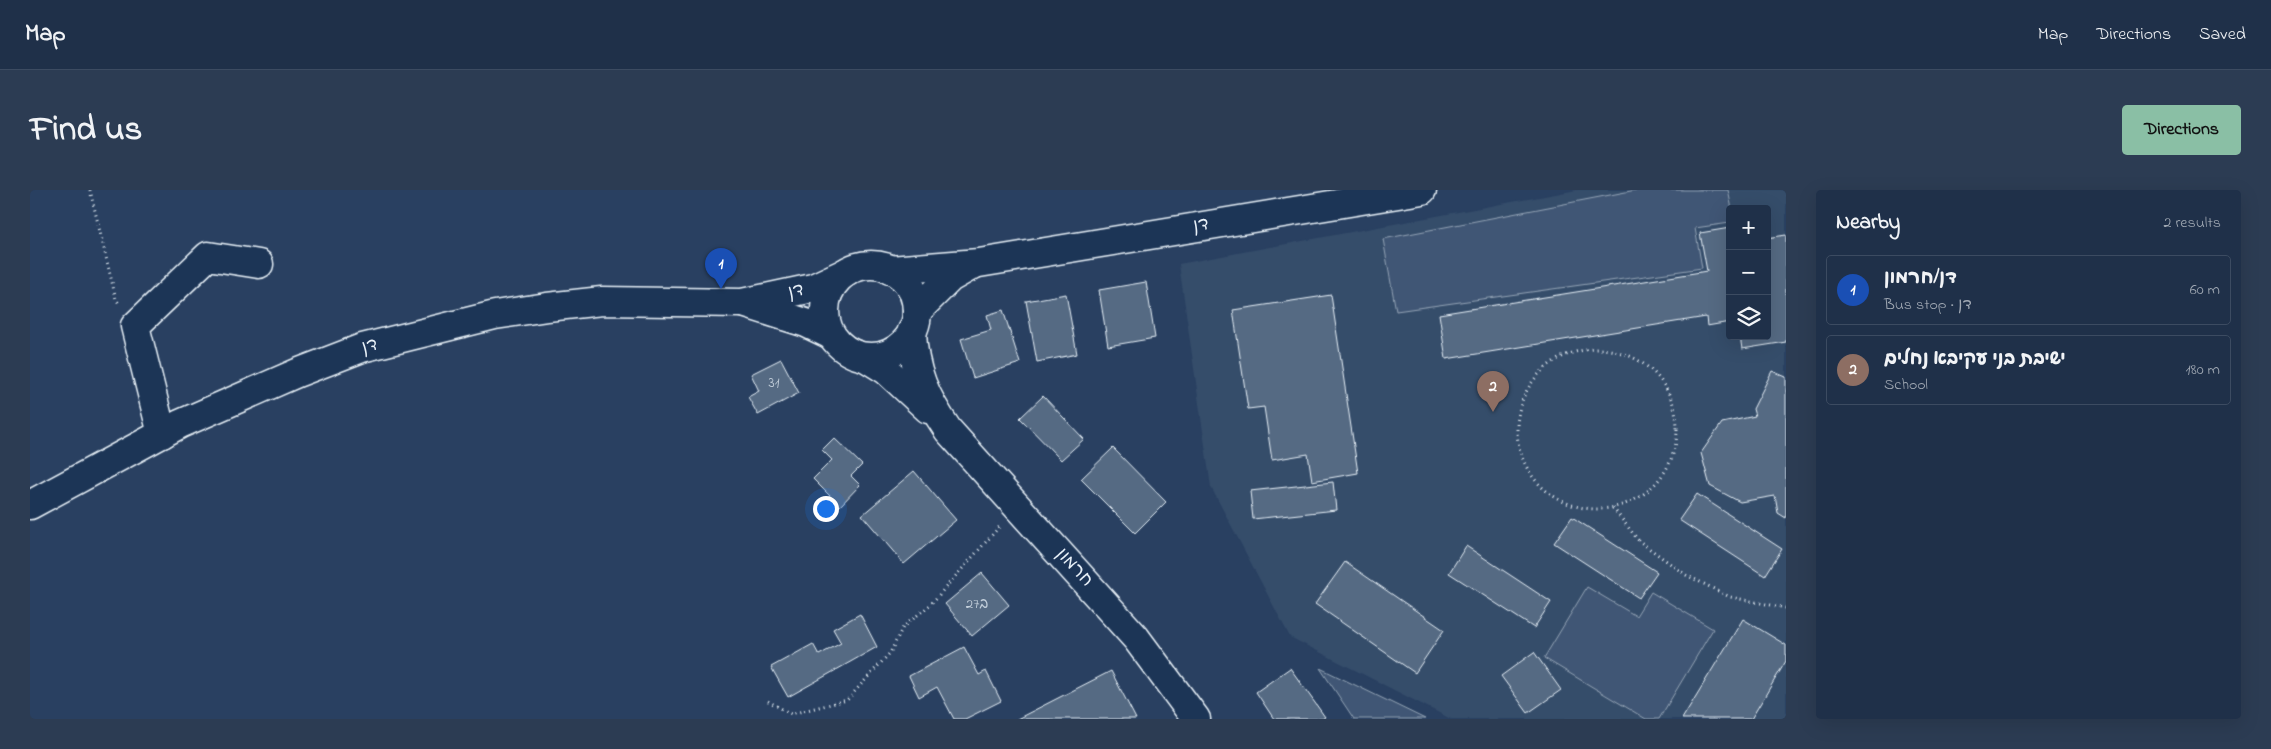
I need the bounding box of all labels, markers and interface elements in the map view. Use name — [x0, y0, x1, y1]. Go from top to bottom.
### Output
text: Map — [25, 17, 66, 52]
text: Map — [2038, 22, 2068, 48]
text: Directions — [2096, 22, 2171, 48]
text: Saved — [2199, 22, 2246, 48]
text: Find us — [30, 105, 142, 156]
button: Directions — [2122, 105, 2241, 155]
map controls — [1726, 205, 1771, 340]
button: + — [1726, 205, 1771, 250]
text: Nearby — [1836, 208, 1900, 238]
text: 2 results — [2163, 211, 2221, 235]
street label: דן — [1191, 212, 1211, 240]
pin: 1 — [705, 248, 737, 289]
button: − — [1726, 250, 1771, 295]
text: דן/חרמון — [1884, 265, 1957, 292]
street label: דן — [785, 277, 807, 307]
text: 1 — [1850, 278, 1856, 302]
text: 60 m — [2190, 278, 2220, 302]
text: Bus stop · דן — [1884, 293, 1972, 317]
button: layers — [1726, 295, 1771, 340]
street label: דן — [359, 332, 381, 362]
text: ישיבת בני עקיבא נחלים — [1884, 346, 2066, 373]
text: 2 — [1849, 358, 1857, 382]
text: 180 m — [2186, 358, 2220, 382]
pin: 2 — [1477, 371, 1509, 412]
house number: 31 — [769, 372, 780, 394]
text: School — [1884, 373, 1928, 397]
your location — [813, 496, 839, 522]
street label: חרמון — [1049, 543, 1099, 593]
house number: 27ב — [966, 593, 988, 615]

